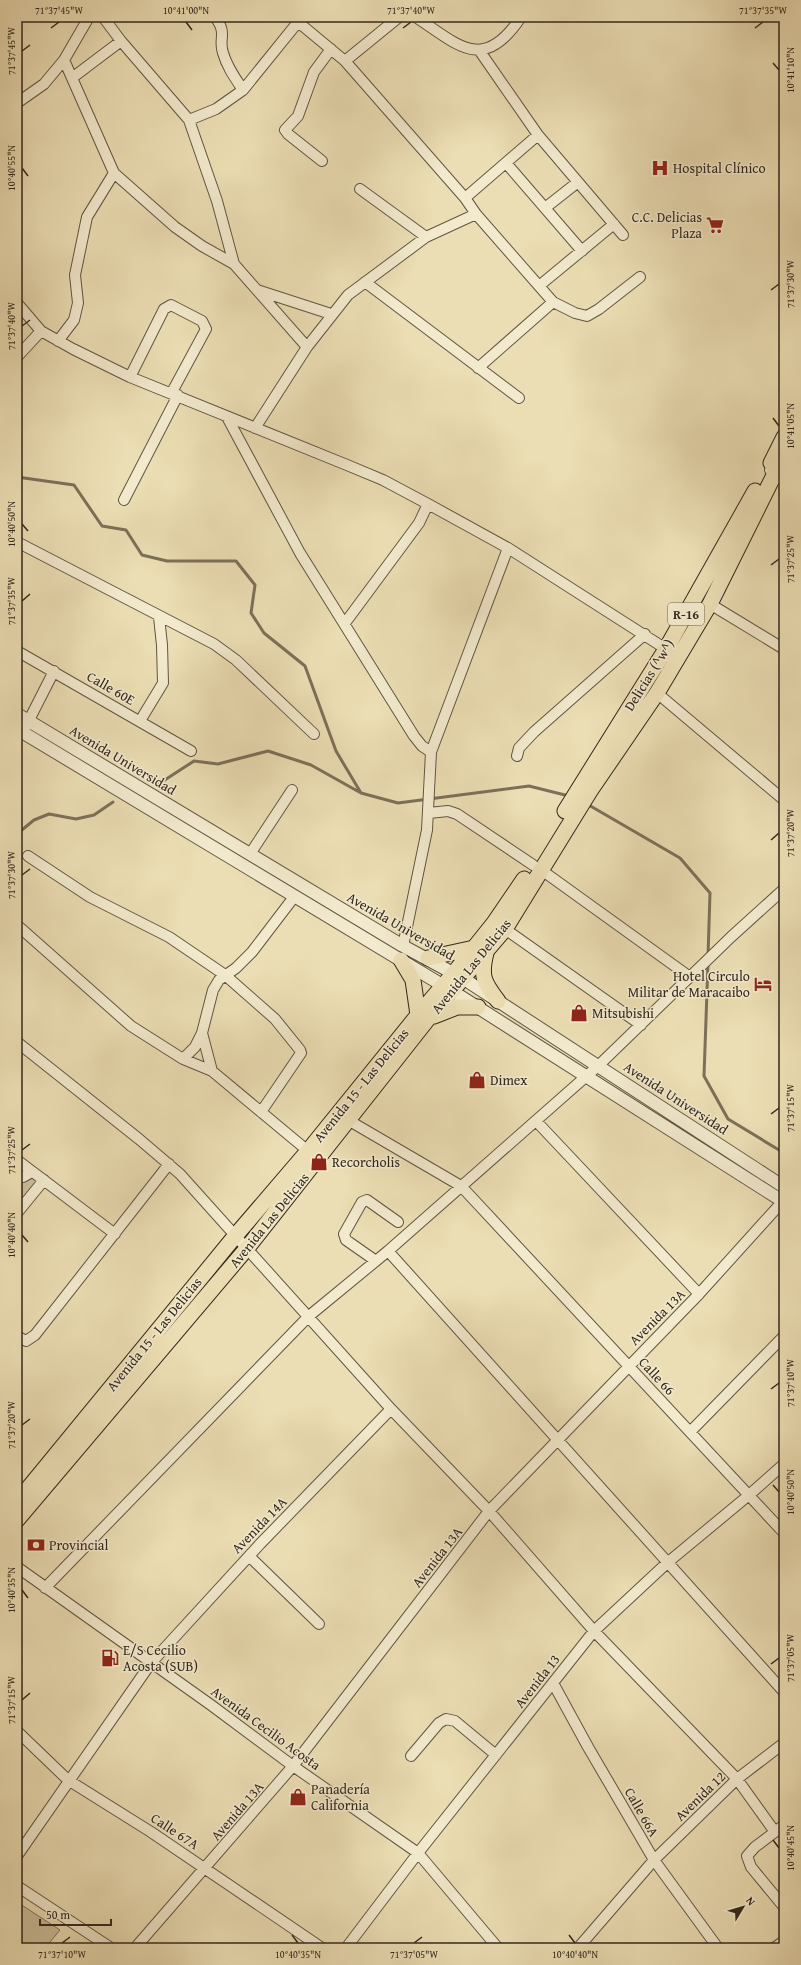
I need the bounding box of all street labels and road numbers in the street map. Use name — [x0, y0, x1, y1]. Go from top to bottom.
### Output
road number: R-16 — [668, 603, 704, 625]
street label: Delicias (^w^) — [619, 635, 679, 715]
street label: Calle 60E — [83, 666, 139, 710]
street label: Avenida Universidad — [66, 720, 180, 800]
street label: Avenida Universidad — [344, 887, 459, 965]
street label: Avenida Las Delicias — [426, 914, 516, 1018]
street label: Avenida 15 - Las Delicias — [309, 1024, 413, 1146]
street label: Avenida Universidad — [620, 1057, 733, 1140]
street label: Avenida Las Delicias — [224, 1168, 314, 1272]
street label: Avenida 15 - Las Delicias — [102, 1273, 206, 1395]
street label: Avenida 13A — [624, 1284, 690, 1350]
street label: Calle 66 — [634, 1353, 680, 1400]
street label: Avenida 14A — [227, 1492, 292, 1558]
street label: Avenida 13A — [407, 1522, 467, 1592]
street label: Avenida 13 — [510, 1650, 564, 1712]
street label: Avenida Cecilio Acosta — [207, 1681, 325, 1775]
street label: Avenida 12 — [670, 1767, 730, 1825]
street label: Avenida 13A — [206, 1777, 268, 1845]
street label: Calle 66A — [620, 1784, 664, 1841]
street label: Calle 67A — [147, 1808, 203, 1854]

